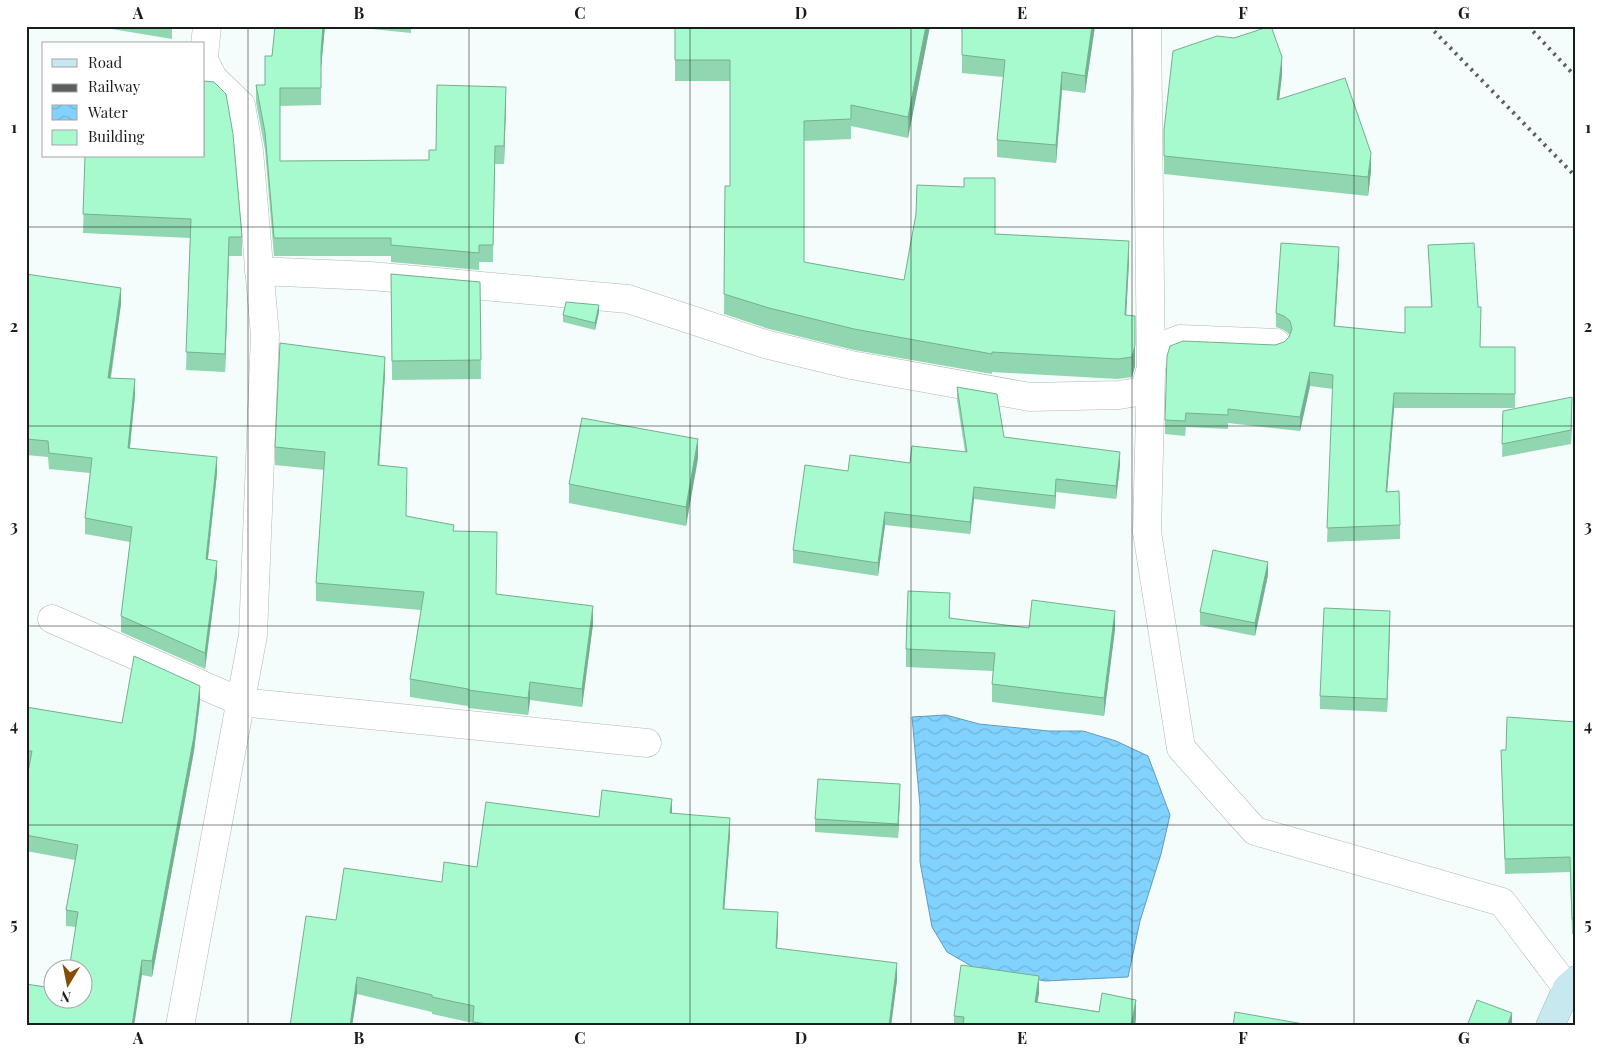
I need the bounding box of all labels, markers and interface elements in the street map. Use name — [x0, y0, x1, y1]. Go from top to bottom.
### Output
text: A — [132, 2, 144, 23]
text: B — [354, 2, 365, 23]
text: C — [574, 2, 586, 23]
text: D — [795, 2, 807, 23]
text: E — [1017, 2, 1027, 23]
text: F — [1238, 2, 1248, 23]
text: G — [1458, 2, 1470, 23]
legend — [42, 42, 205, 158]
text: Road — [88, 52, 122, 72]
text: Railway — [88, 76, 141, 96]
text: Water — [87, 102, 128, 122]
text: 1 — [11, 116, 17, 137]
text: 1 — [1585, 116, 1591, 137]
text: Building — [88, 126, 145, 146]
text: 2 — [10, 315, 18, 336]
text: 2 — [1584, 315, 1592, 336]
text: 3 — [10, 515, 18, 536]
text: 3 — [1584, 515, 1592, 536]
text: 4 — [10, 714, 18, 735]
text: 4 — [1584, 714, 1592, 735]
text: 5 — [10, 913, 18, 934]
text: 5 — [1584, 913, 1592, 934]
north arrow — [42, 960, 92, 1010]
text: N — [59, 987, 72, 1008]
text: A — [132, 1027, 144, 1048]
text: B — [354, 1027, 365, 1048]
text: C — [574, 1027, 586, 1048]
text: D — [795, 1027, 807, 1048]
text: E — [1017, 1027, 1027, 1048]
text: F — [1238, 1027, 1248, 1048]
text: G — [1458, 1027, 1470, 1048]

